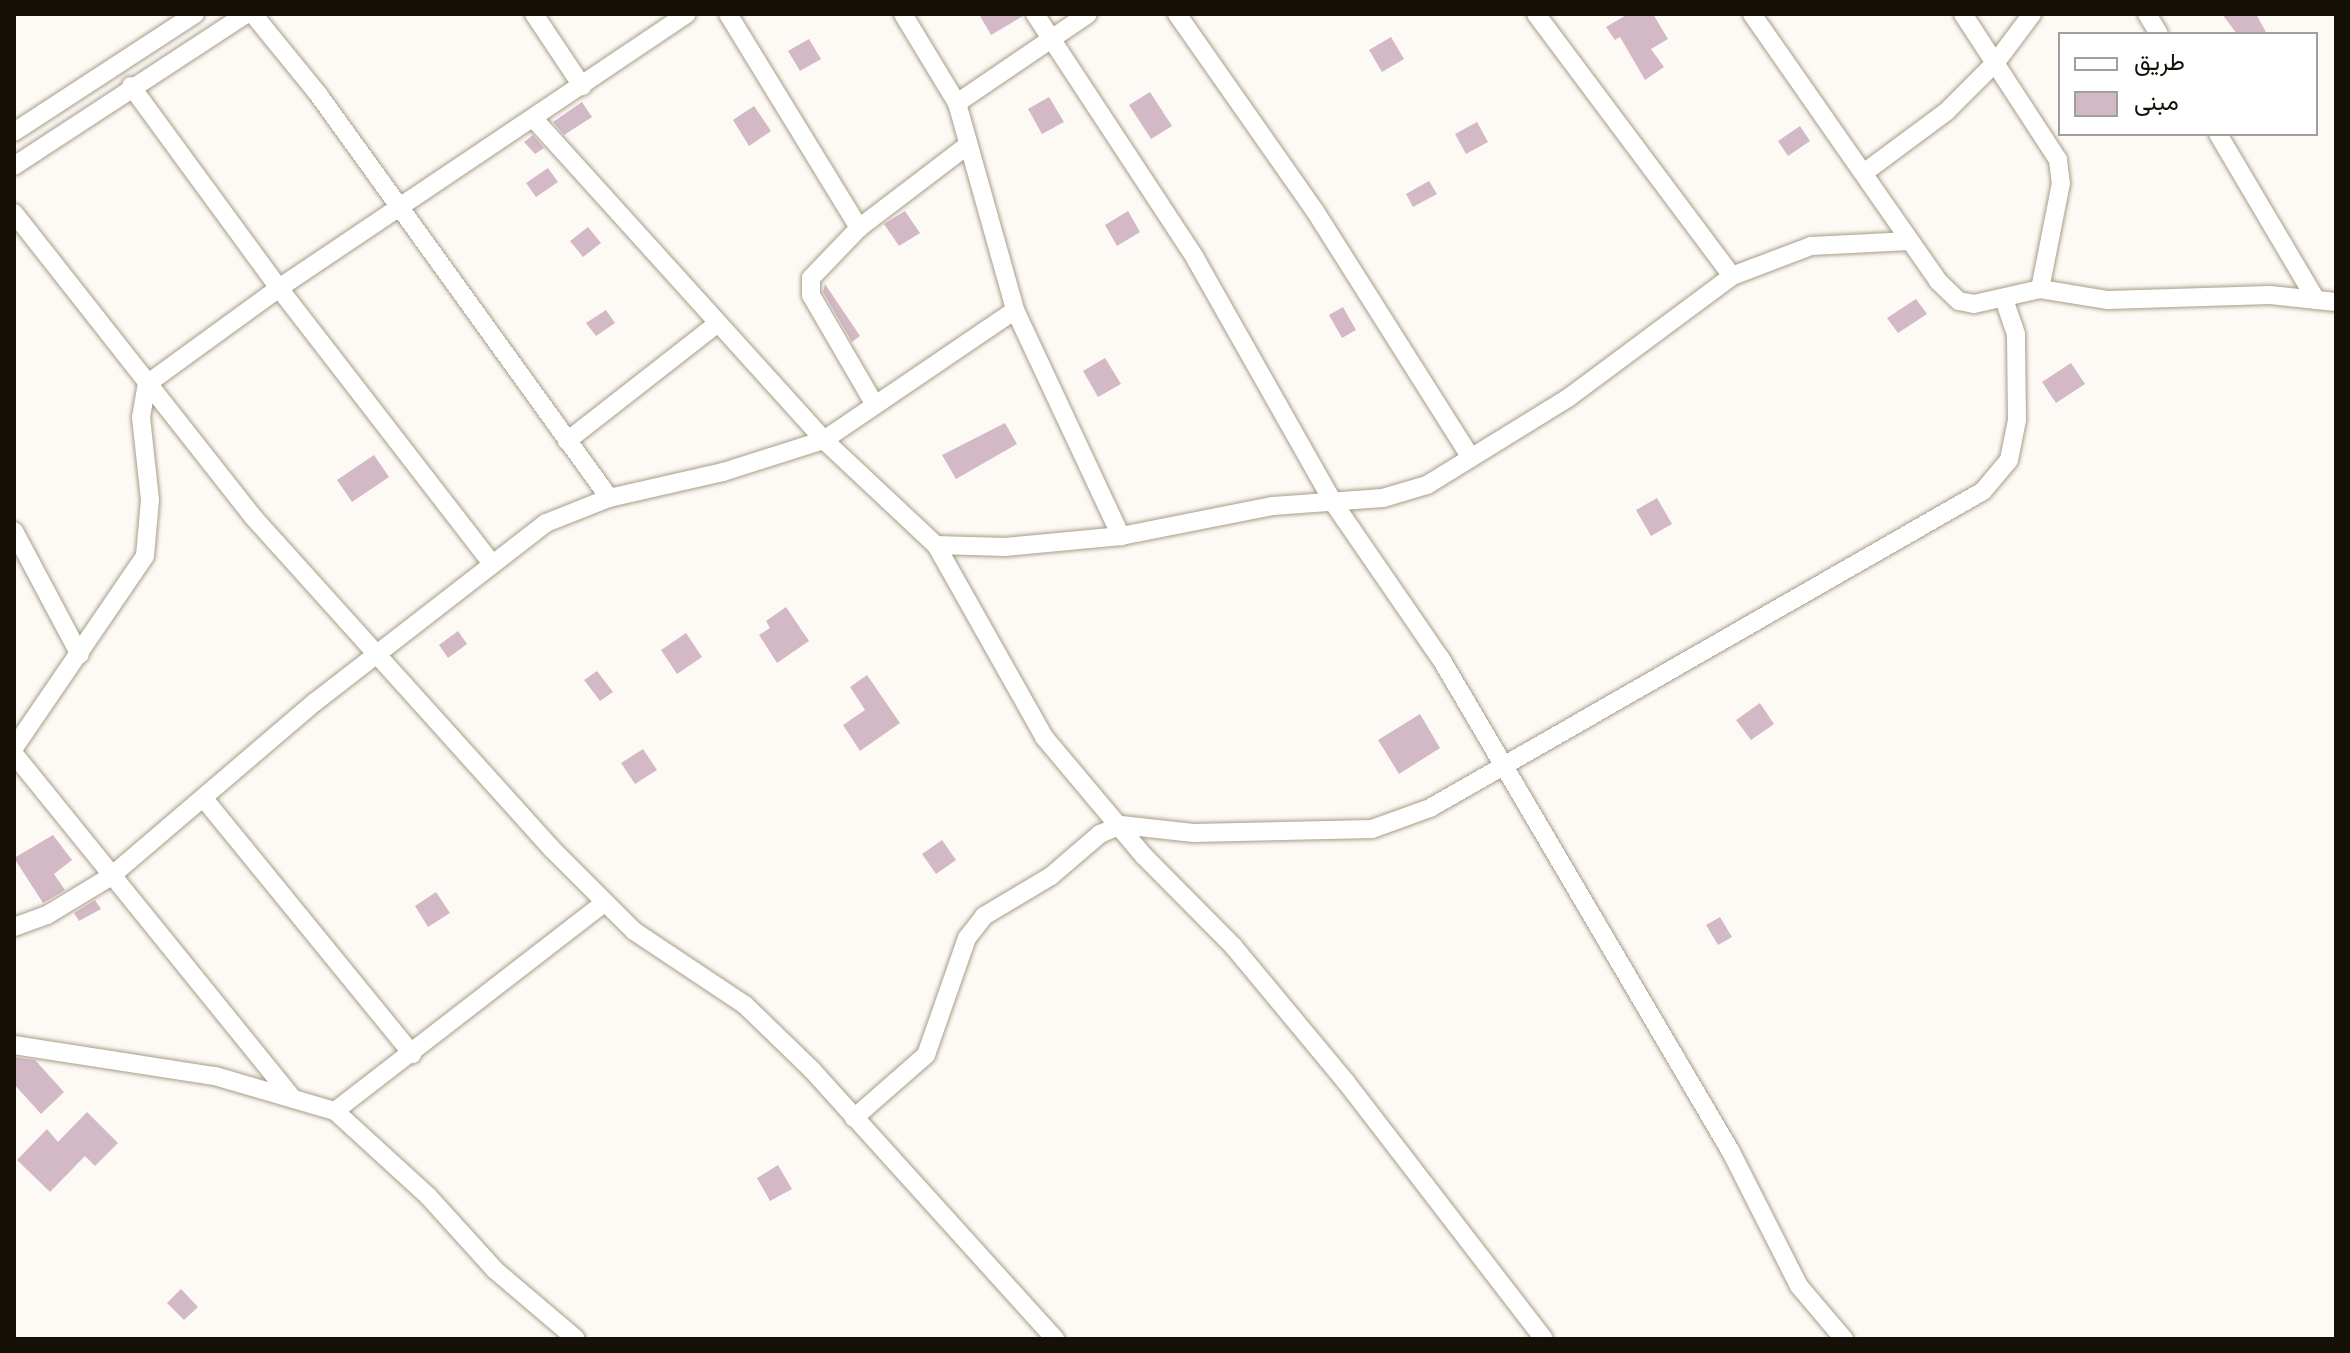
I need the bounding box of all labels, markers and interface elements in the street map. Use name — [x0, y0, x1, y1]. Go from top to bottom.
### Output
legend — [2058, 32, 2318, 136]
text: طريق — [2134, 48, 2185, 77]
text: مبنى — [2134, 88, 2179, 117]

